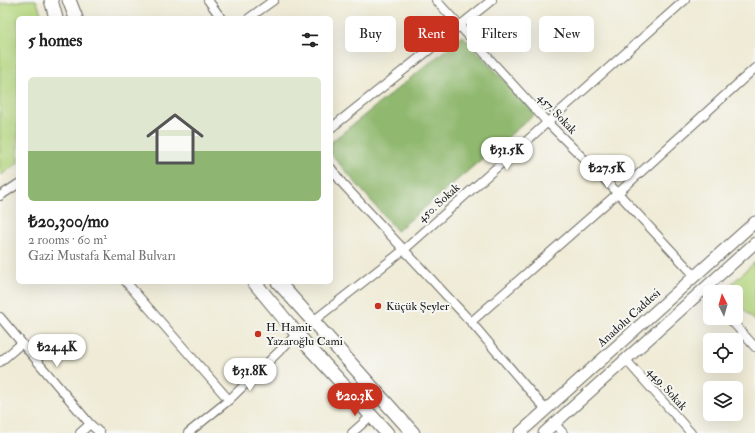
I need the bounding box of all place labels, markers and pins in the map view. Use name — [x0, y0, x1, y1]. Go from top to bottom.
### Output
pin: ₺31.5K — [474, 137, 540, 171]
pin: ₺27.5K — [574, 155, 640, 189]
place label: Küçük Şeyler — [386, 299, 450, 314]
marker: Küçük Şeyler — [373, 301, 383, 311]
place label: H. Hamit Yazaroğlu Cami — [266, 320, 343, 349]
marker: H. Hamit Yazaroğlu Cami — [253, 329, 263, 339]
pin: ₺24.4K — [24, 334, 90, 368]
pin: ₺31.8K — [217, 358, 283, 392]
pin: ₺20.3K — [322, 383, 388, 417]

